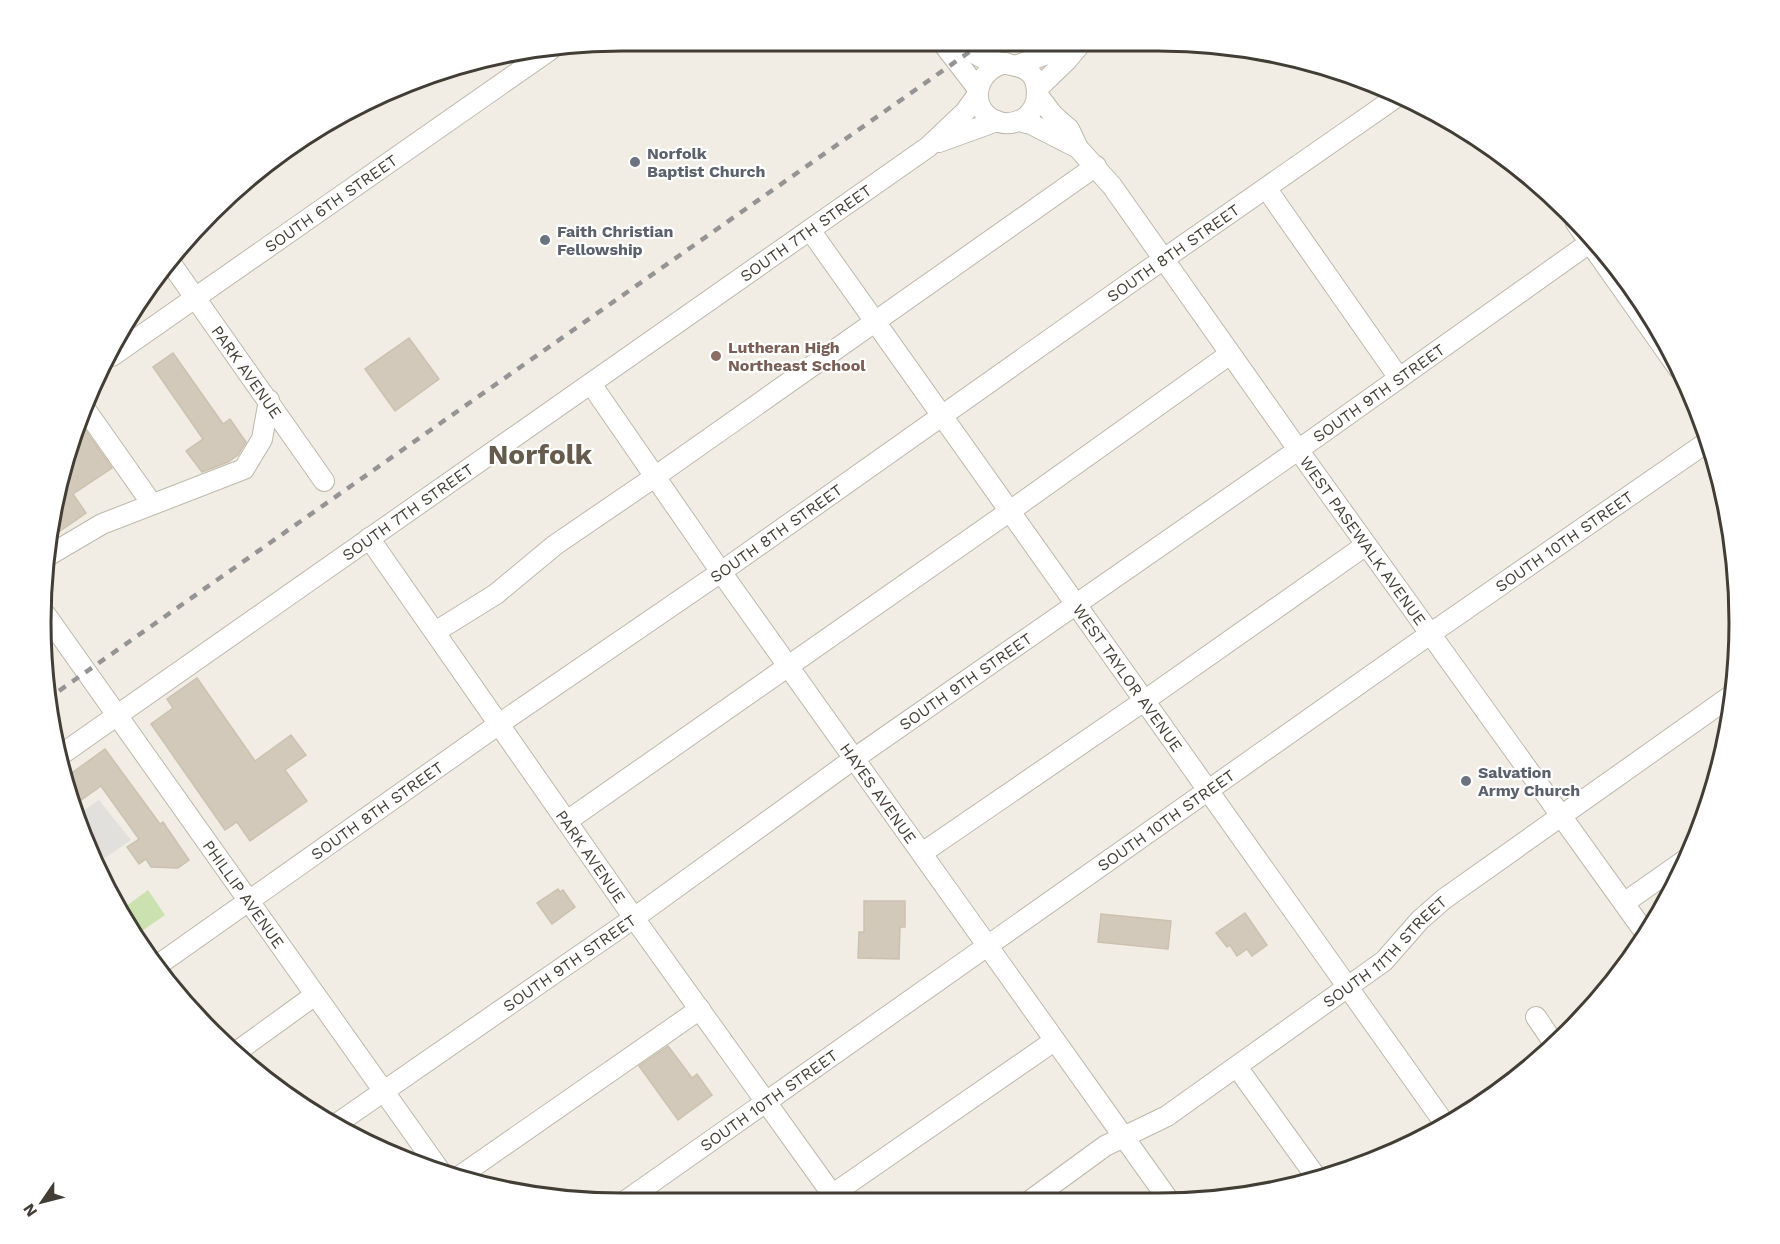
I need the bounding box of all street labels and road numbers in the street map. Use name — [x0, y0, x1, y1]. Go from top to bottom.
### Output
street label: SOUTH 6TH STREET — [261, 150, 401, 256]
street label: SOUTH 7TH STREET — [737, 181, 875, 286]
street label: SOUTH 8TH STREET — [1103, 200, 1244, 306]
street label: PARK AVENUE — [208, 322, 286, 422]
street label: SOUTH 9TH STREET — [1309, 340, 1449, 446]
street label: WEST PASEWALK AVENUE — [1296, 452, 1430, 629]
street label: SOUTH 7TH STREET — [339, 459, 477, 565]
street label: SOUTH 8TH STREET — [707, 480, 846, 587]
street label: SOUTH 10TH STREET — [1492, 487, 1637, 596]
street label: WEST TAYLOR AVENUE — [1069, 600, 1186, 755]
street label: SOUTH 9TH STREET — [896, 629, 1036, 734]
street label: HAYES AVENUE — [836, 739, 920, 847]
street label: SOUTH 8TH STREET — [307, 757, 447, 864]
street label: SOUTH 10TH STREET — [1094, 765, 1239, 875]
street label: PARK AVENUE — [552, 806, 629, 907]
street label: PHILLIP AVENUE — [199, 837, 288, 952]
street label: SOUTH 11TH STREET — [1319, 892, 1451, 1012]
street label: SOUTH 9TH STREET — [500, 910, 640, 1016]
street label: SOUTH 10TH STREET — [697, 1045, 842, 1155]

